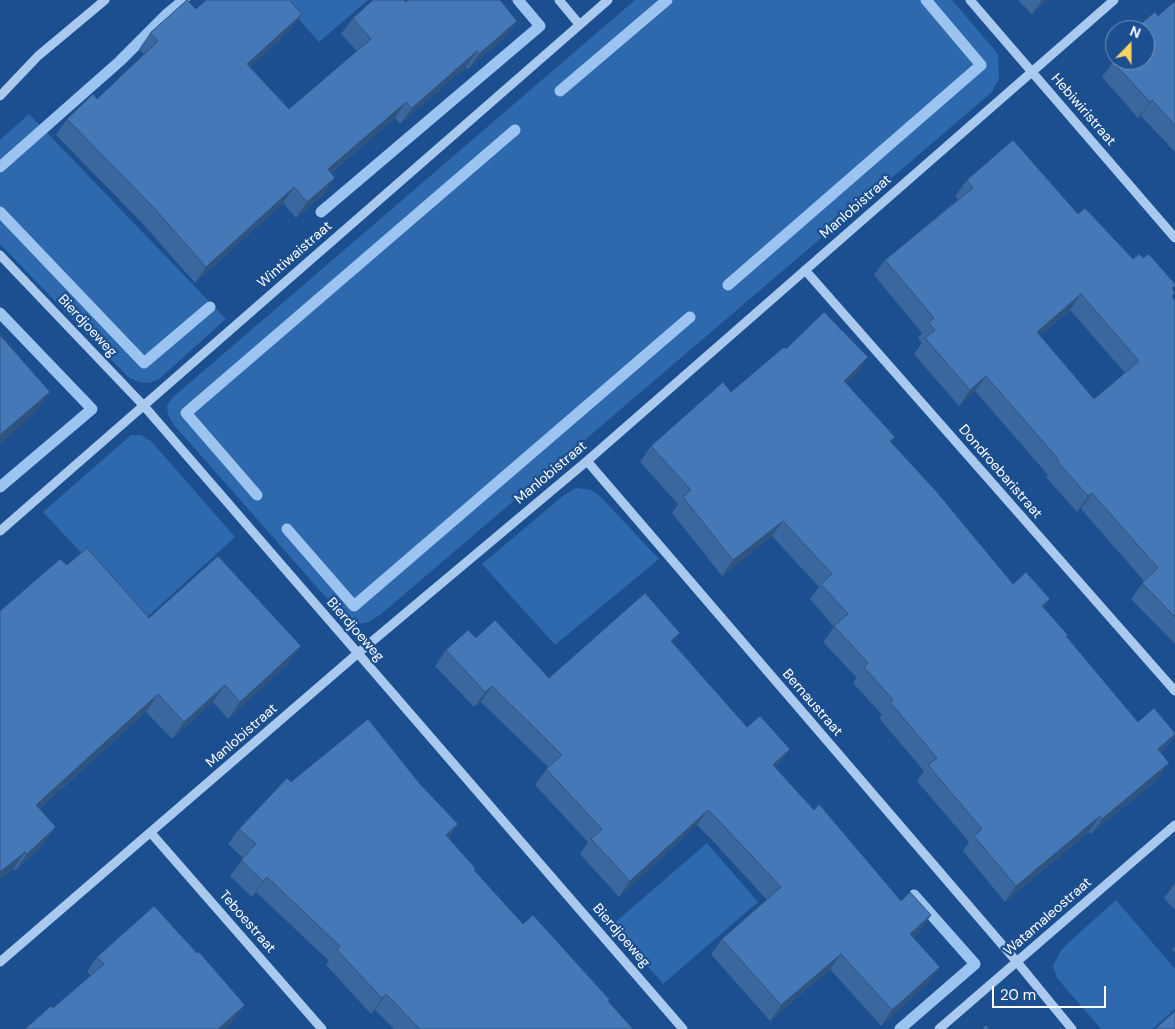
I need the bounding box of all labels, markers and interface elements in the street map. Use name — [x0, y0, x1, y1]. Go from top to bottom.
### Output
north arrow — [1105, 20, 1155, 70]
text: N — [1127, 22, 1143, 42]
street label: Hebiwiristraat — [1047, 70, 1119, 150]
street label: Manlobistraat — [817, 172, 895, 242]
street label: Wintiwaistraat — [254, 218, 336, 292]
street label: Bierdjoeweg — [54, 291, 120, 361]
street label: Dondroebaristraat — [955, 422, 1045, 522]
street label: Manlobistraat — [512, 438, 590, 508]
street label: Bierdjoeweg — [323, 595, 387, 665]
street label: Bernaustraat — [778, 666, 846, 740]
street label: Manlobistraat — [203, 701, 281, 771]
street label: Watamaleostraat — [1001, 874, 1095, 960]
street label: Teboestraat — [215, 887, 279, 957]
street label: Bierdjoeweg — [589, 901, 653, 971]
scale bar — [995, 976, 1109, 1008]
text: 20 m — [1000, 985, 1036, 1005]

